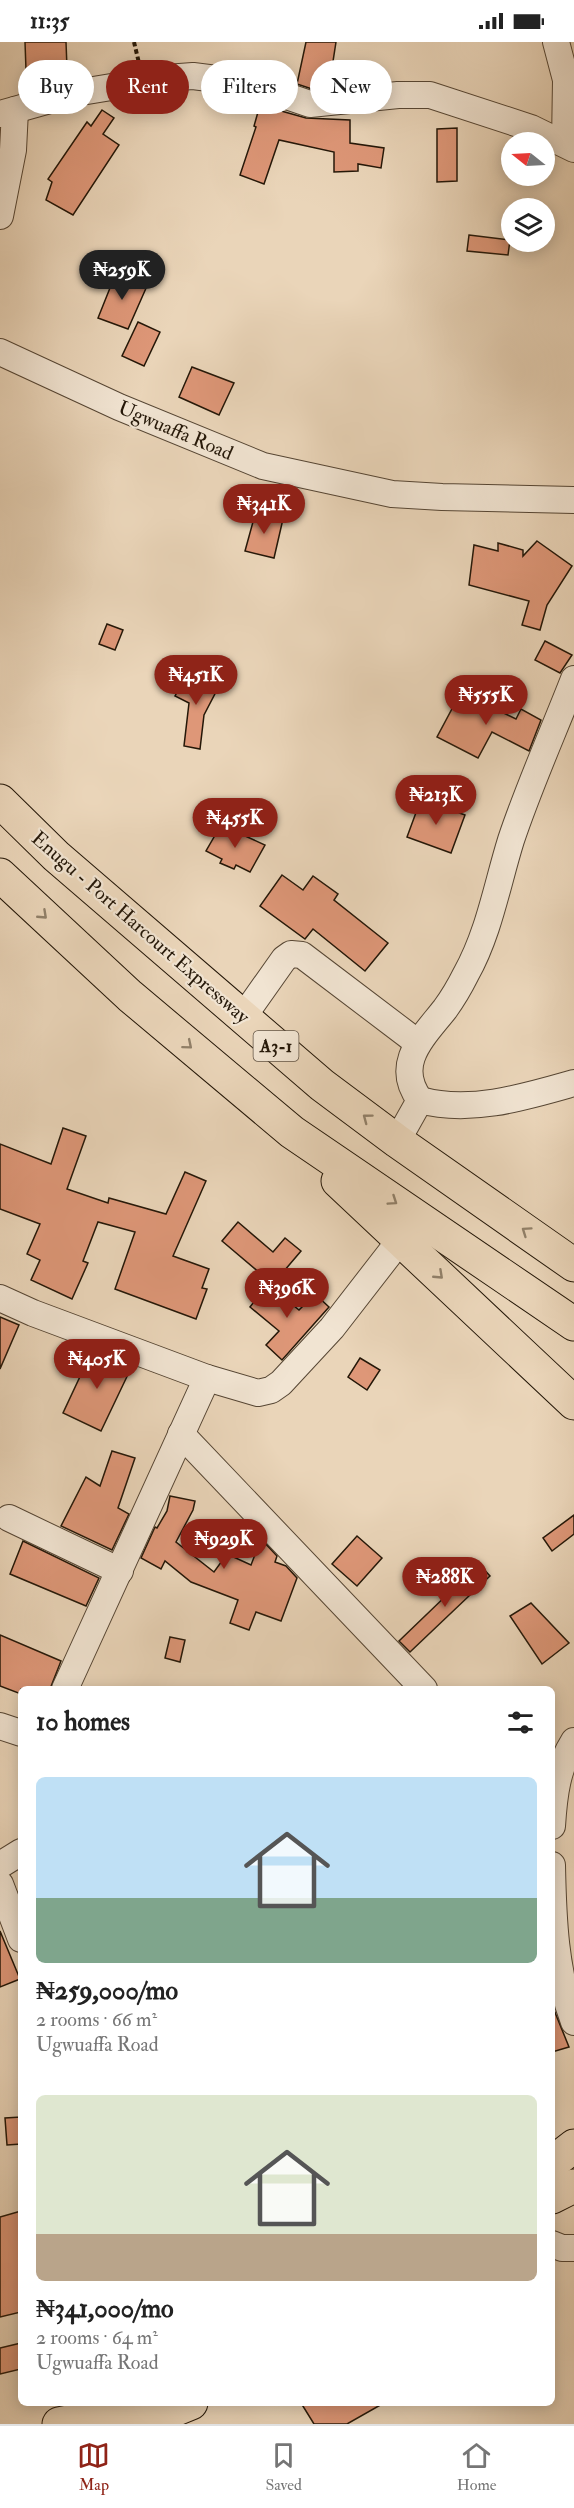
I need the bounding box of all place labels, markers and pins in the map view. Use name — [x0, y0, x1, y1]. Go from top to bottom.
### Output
pin: ₦259K — [80, 250, 164, 301]
pin: ₦341K — [222, 484, 306, 535]
pin: ₦451K — [154, 655, 238, 706]
pin: ₦555K — [444, 675, 528, 726]
pin: ₦213K — [394, 775, 478, 826]
pin: ₦455K — [193, 798, 277, 849]
pin: ₦396K — [245, 1268, 329, 1319]
pin: ₦405K — [55, 1339, 139, 1390]
pin: ₦929K — [182, 1519, 266, 1570]
pin: ₦288K — [403, 1557, 487, 1608]

